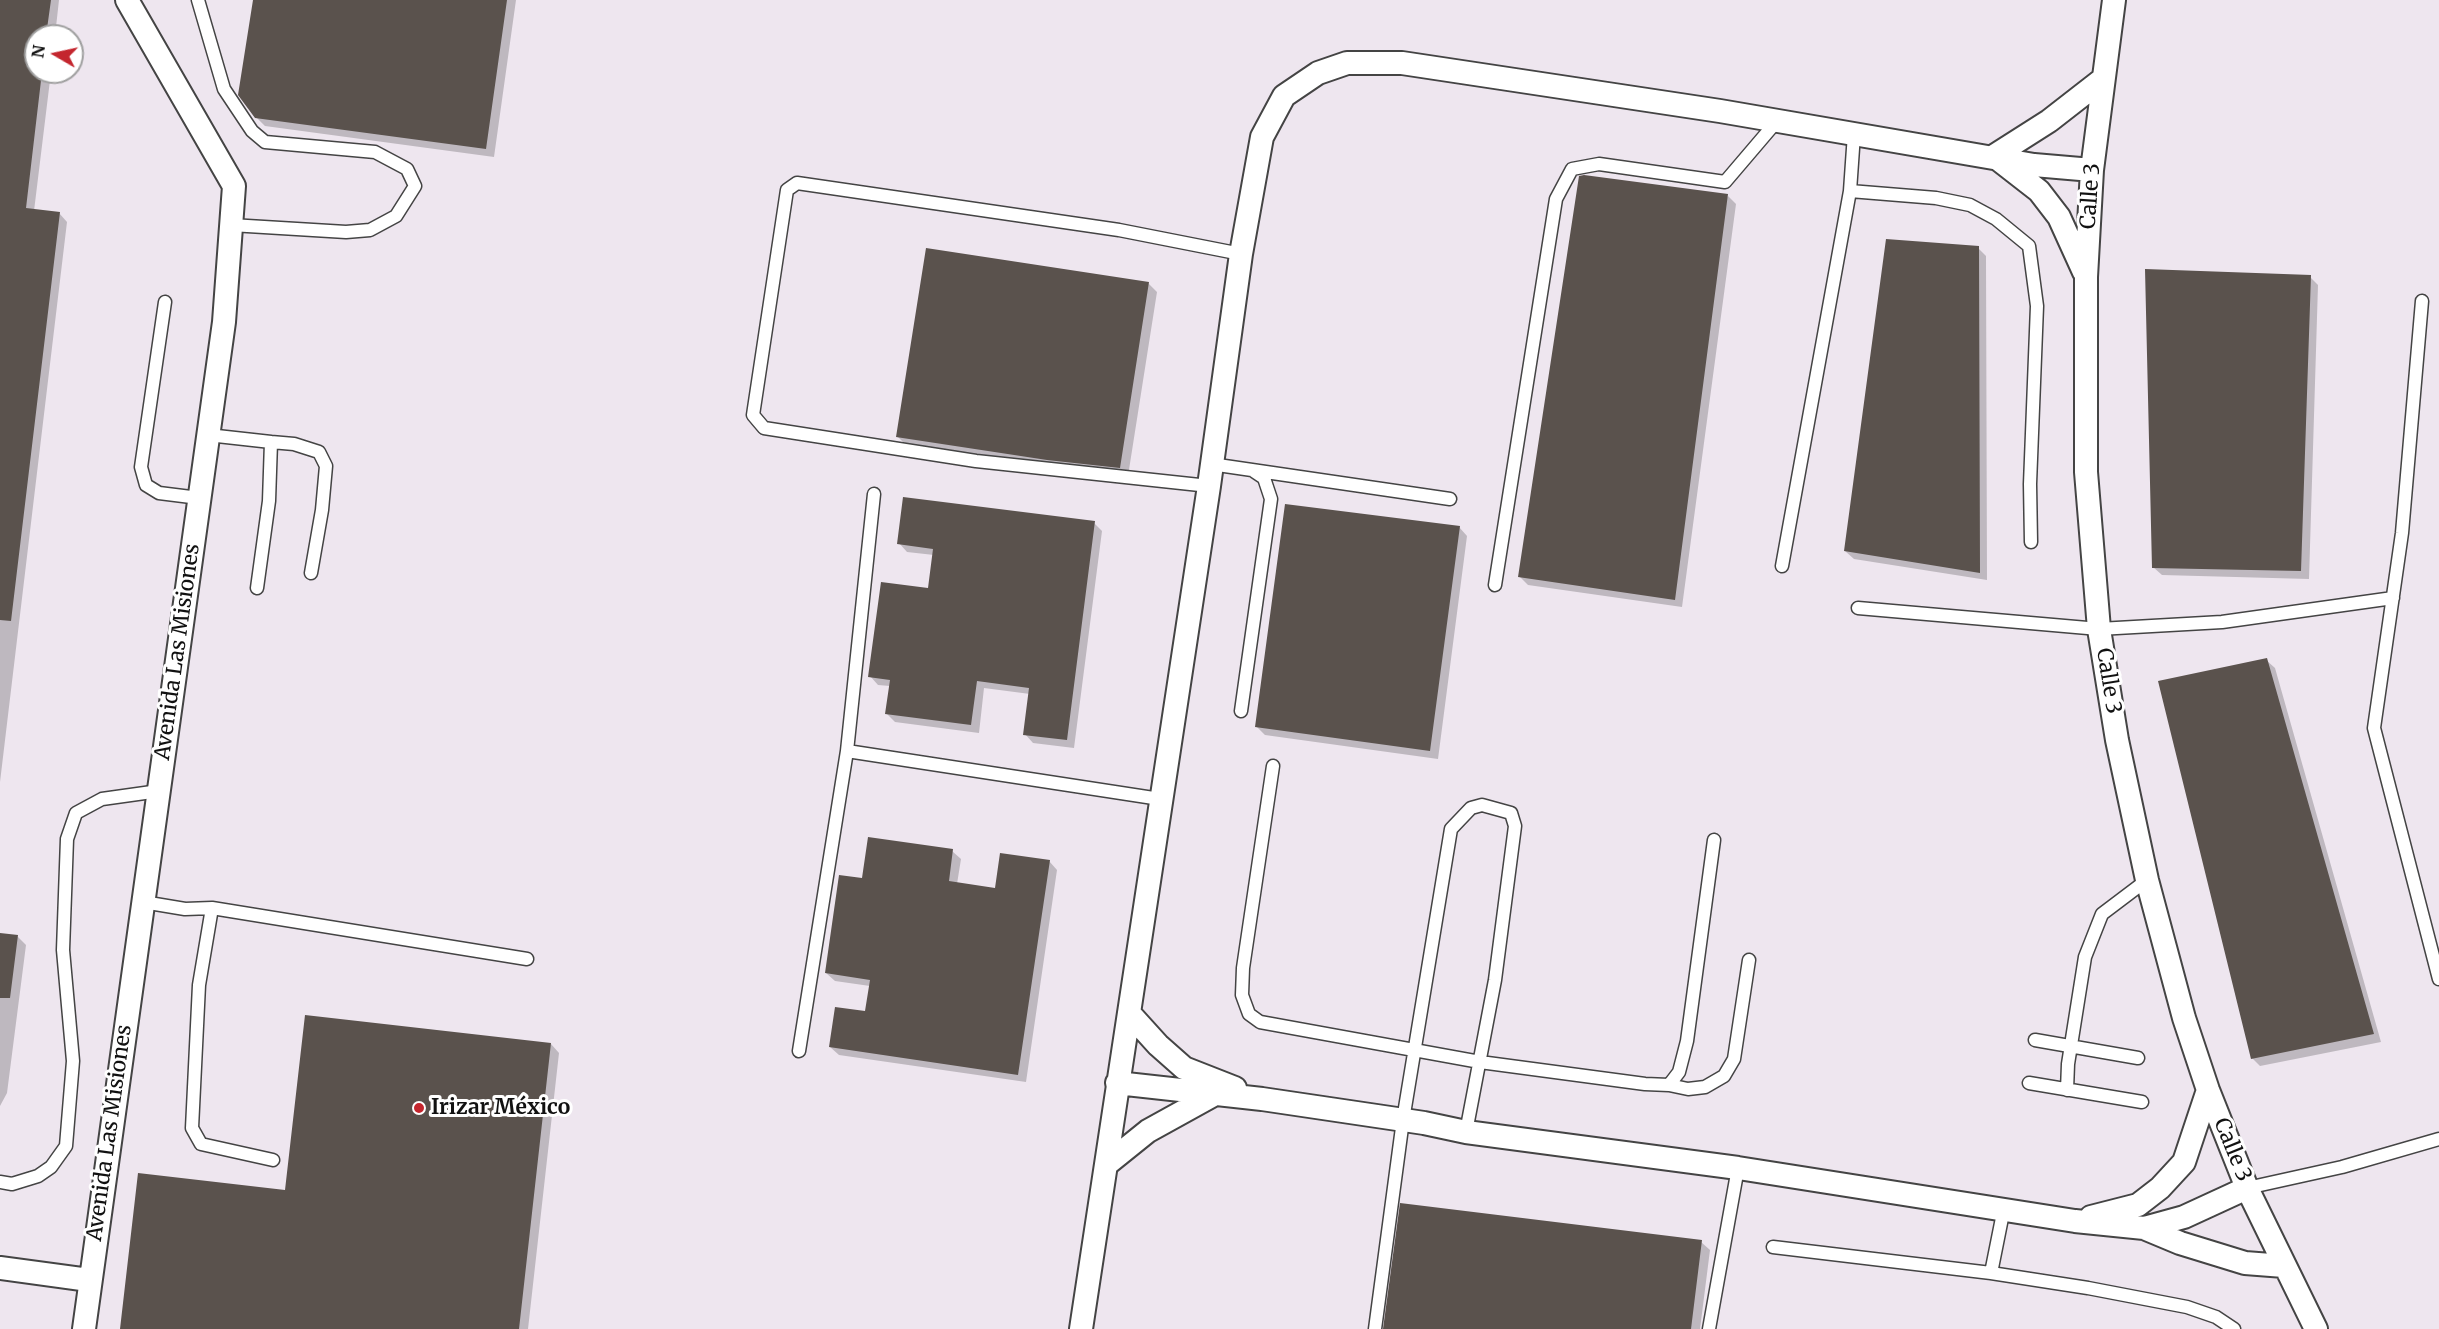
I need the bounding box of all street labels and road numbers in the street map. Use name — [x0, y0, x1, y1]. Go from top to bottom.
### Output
street label: Calle 3 — [2076, 162, 2106, 230]
street label: Avenida Las Misiones — [150, 542, 206, 762]
street label: Calle 3 — [2090, 646, 2126, 716]
street label: Avenida Las Misiones — [82, 1023, 138, 1243]
street label: Calle 3 — [2208, 1115, 2256, 1185]

